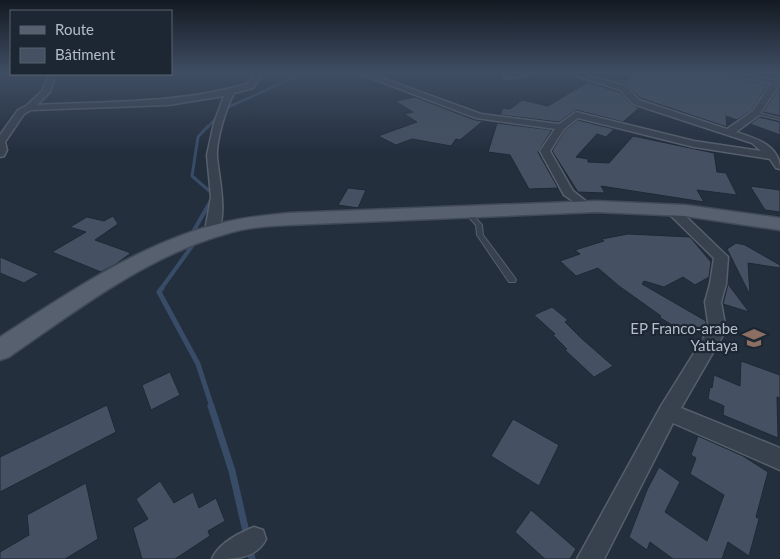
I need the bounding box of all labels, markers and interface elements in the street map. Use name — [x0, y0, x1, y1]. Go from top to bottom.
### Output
legend — [10, 10, 172, 75]
text: Route — [55, 20, 94, 38]
text: Bâtiment — [55, 45, 116, 63]
place label: EP Franco-arabe Yattaya — [630, 319, 738, 354]
school or university icon: EP Franco-arabe Yattaya — [741, 325, 767, 351]

